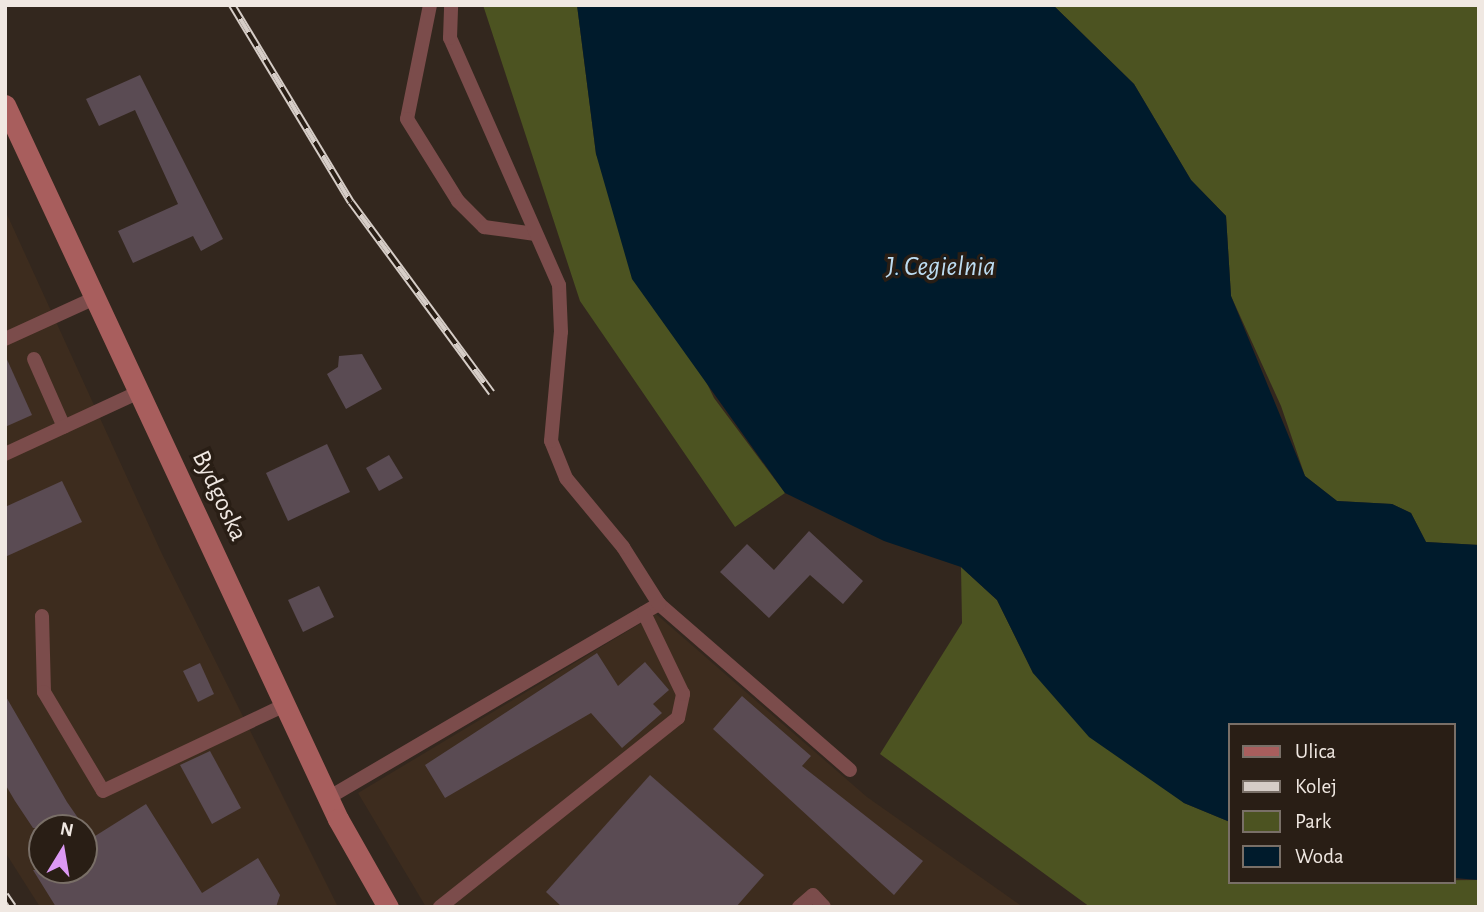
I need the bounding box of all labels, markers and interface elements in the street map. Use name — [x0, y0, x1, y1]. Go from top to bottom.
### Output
water label: J. Cegielnia — [886, 250, 996, 284]
street label: Bydgoska — [184, 446, 254, 546]
legend — [1228, 723, 1456, 884]
text: Ulica — [1295, 741, 1336, 762]
text: Kolej — [1295, 776, 1337, 797]
text: Park — [1295, 811, 1331, 832]
north arrow — [28, 814, 98, 884]
text: N — [58, 819, 75, 840]
text: Woda — [1295, 846, 1344, 867]

